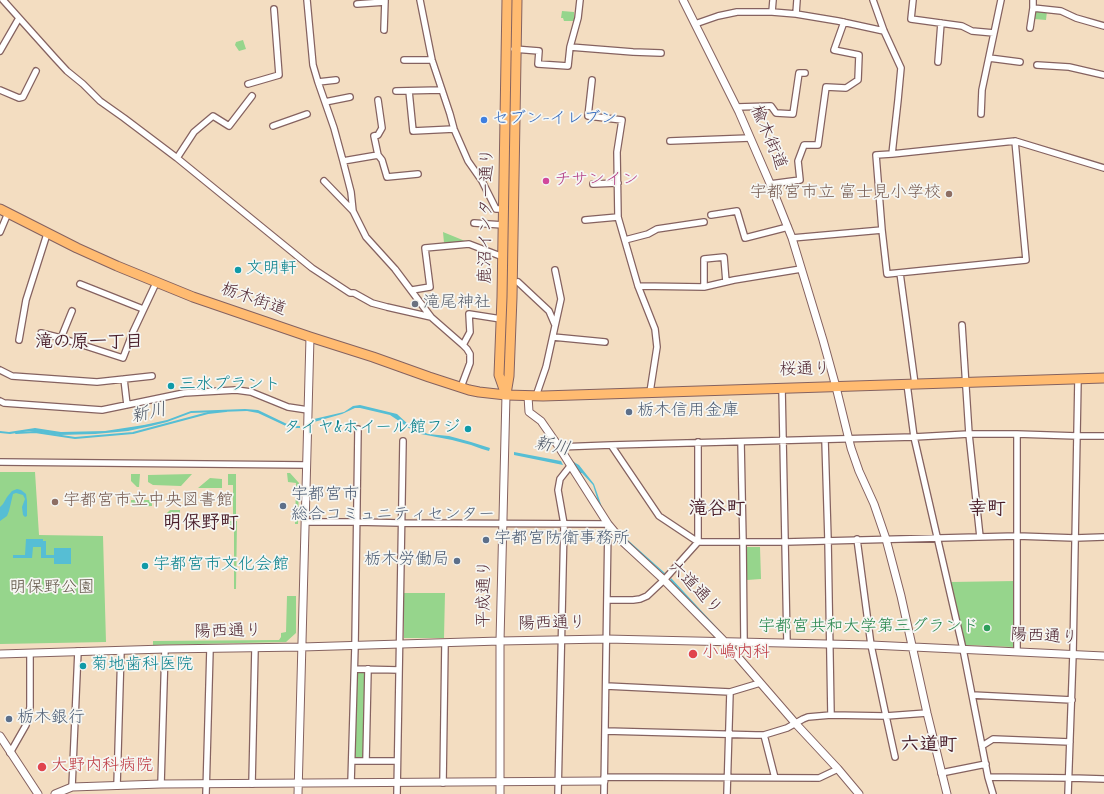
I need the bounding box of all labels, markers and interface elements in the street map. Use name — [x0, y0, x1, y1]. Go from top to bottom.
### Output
street label: 楡木街道 — [744, 103, 790, 173]
place label: セブン-イレブン — [492, 110, 617, 130]
marker: セブン-イレブン — [479, 115, 489, 125]
street label: 鹿沼インター通り — [477, 148, 499, 284]
place label: チサンイン — [554, 171, 639, 191]
marker: チサンイン — [541, 176, 551, 186]
place label: 宇都宮市立 富士見小学校 — [750, 184, 941, 204]
marker: 宇都宮市立 富士見小学校 — [944, 189, 954, 199]
place label: 文明軒 — [246, 260, 297, 280]
marker: 文明軒 — [233, 265, 243, 275]
street label: 栃木街道 — [218, 280, 288, 322]
place label: 滝尾神社 — [423, 294, 491, 314]
marker: 滝尾神社 — [410, 299, 420, 309]
district label: 滝の原一丁目 — [35, 333, 143, 355]
street label: 桜通り — [779, 360, 831, 382]
place label: 三水プラント — [179, 376, 281, 396]
marker: 三水プラント — [166, 381, 176, 391]
water label: 新川 — [129, 400, 169, 430]
place label: 栃木信用金庫 — [637, 402, 739, 422]
marker: 栃木信用金庫 — [624, 407, 634, 417]
place label: タイヤ&ホイール館フジ — [284, 419, 460, 439]
marker: タイヤ&ホイール館フジ — [463, 424, 473, 434]
water label: 新川 — [532, 434, 572, 462]
place label: 宇都宮市 総合コミュニティセンター — [291, 486, 495, 526]
place label: 宇都宮市立中央図書館 — [63, 492, 233, 512]
marker: 宇都宮市立中央図書館 — [50, 497, 60, 507]
district label: 滝谷町 — [689, 500, 745, 522]
district label: 幸町 — [968, 500, 1006, 522]
marker: 宇都宮市 総合コミュニティセンター — [278, 501, 288, 511]
district label: 明保野町 — [163, 514, 239, 536]
place label: 宇都宮防衛事務所 — [494, 530, 630, 550]
marker: 宇都宮防衛事務所 — [481, 535, 491, 545]
place label: 栃木労働局 — [364, 551, 449, 571]
place label: 宇都宮市文化会館 — [153, 556, 289, 576]
marker: 栃木労働局 — [452, 556, 462, 566]
street label: 六道通り — [663, 558, 725, 620]
street label: 平成通り — [475, 560, 497, 628]
marker: 宇都宮市文化会館 — [140, 561, 150, 571]
park label: 明保野公園 — [10, 579, 94, 599]
street label: 陽西通り — [518, 614, 586, 636]
place label: 宇都宮共和大学第三グランド — [758, 618, 979, 638]
street label: 陽西通り — [194, 622, 262, 644]
marker: 宇都宮共和大学第三グランド — [982, 623, 992, 633]
street label: 陽西通り — [1010, 626, 1078, 650]
place label: 小嶋内科 — [702, 644, 770, 664]
marker: 小嶋内科 — [687, 648, 699, 660]
place label: 菊地歯科医院 — [91, 656, 193, 676]
marker: 菊地歯科医院 — [78, 661, 88, 671]
place label: 栃木銀行 — [17, 709, 85, 729]
marker: 栃木銀行 — [4, 714, 14, 724]
district label: 六道町 — [901, 736, 957, 758]
place label: 大野内科病院 — [51, 757, 153, 777]
marker: 大野内科病院 — [36, 761, 48, 773]

